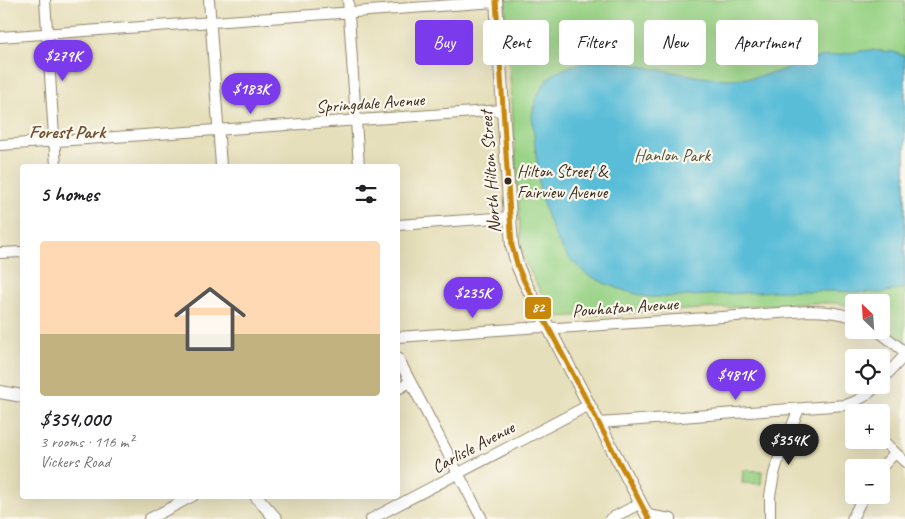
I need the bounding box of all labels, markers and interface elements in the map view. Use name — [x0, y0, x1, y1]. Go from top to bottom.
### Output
chip: Buy — [415, 20, 473, 65]
chip: Rent — [483, 20, 549, 65]
chip: Filters — [559, 20, 634, 65]
chip: New — [644, 20, 706, 65]
chip: Apartment — [716, 20, 818, 65]
pin: $279K — [28, 39, 98, 82]
text: $279K — [45, 46, 81, 66]
pin: $183K — [216, 72, 286, 115]
text: $183K — [233, 79, 269, 99]
street label: Springdale Avenue — [315, 88, 426, 118]
street label: North Hilton Street — [475, 107, 505, 234]
district label: Forest Park — [29, 120, 107, 144]
park label: Hanlon Park — [634, 144, 711, 166]
place label: Hilton Street & Fairview Avenue — [517, 161, 609, 203]
marker: Hilton Street & Fairview Avenue — [503, 176, 513, 186]
icon: filters — [352, 180, 380, 208]
text: 5 homes — [40, 181, 99, 207]
icon: home — [165, 274, 255, 364]
pin: $235K — [438, 276, 508, 319]
text: $235K — [455, 283, 491, 303]
street label: Powhatan Avenue — [571, 292, 680, 322]
north arrow — [845, 294, 890, 339]
map controls — [845, 294, 890, 504]
line badge: 82 — [524, 296, 552, 320]
text: 82 — [532, 299, 546, 316]
button: locate — [845, 349, 890, 394]
pin: $481K — [701, 358, 771, 401]
text: $481K — [718, 365, 754, 385]
button: + — [845, 404, 890, 449]
text: $354,000 — [40, 406, 110, 432]
street label: Carlisle Avenue — [428, 416, 519, 478]
pin: $354K — [754, 424, 824, 466]
text: $354K — [771, 430, 807, 450]
text: 3 rooms · 116 m² — [40, 432, 134, 452]
text: Vickers Road — [40, 452, 110, 472]
button: − — [845, 459, 890, 504]

